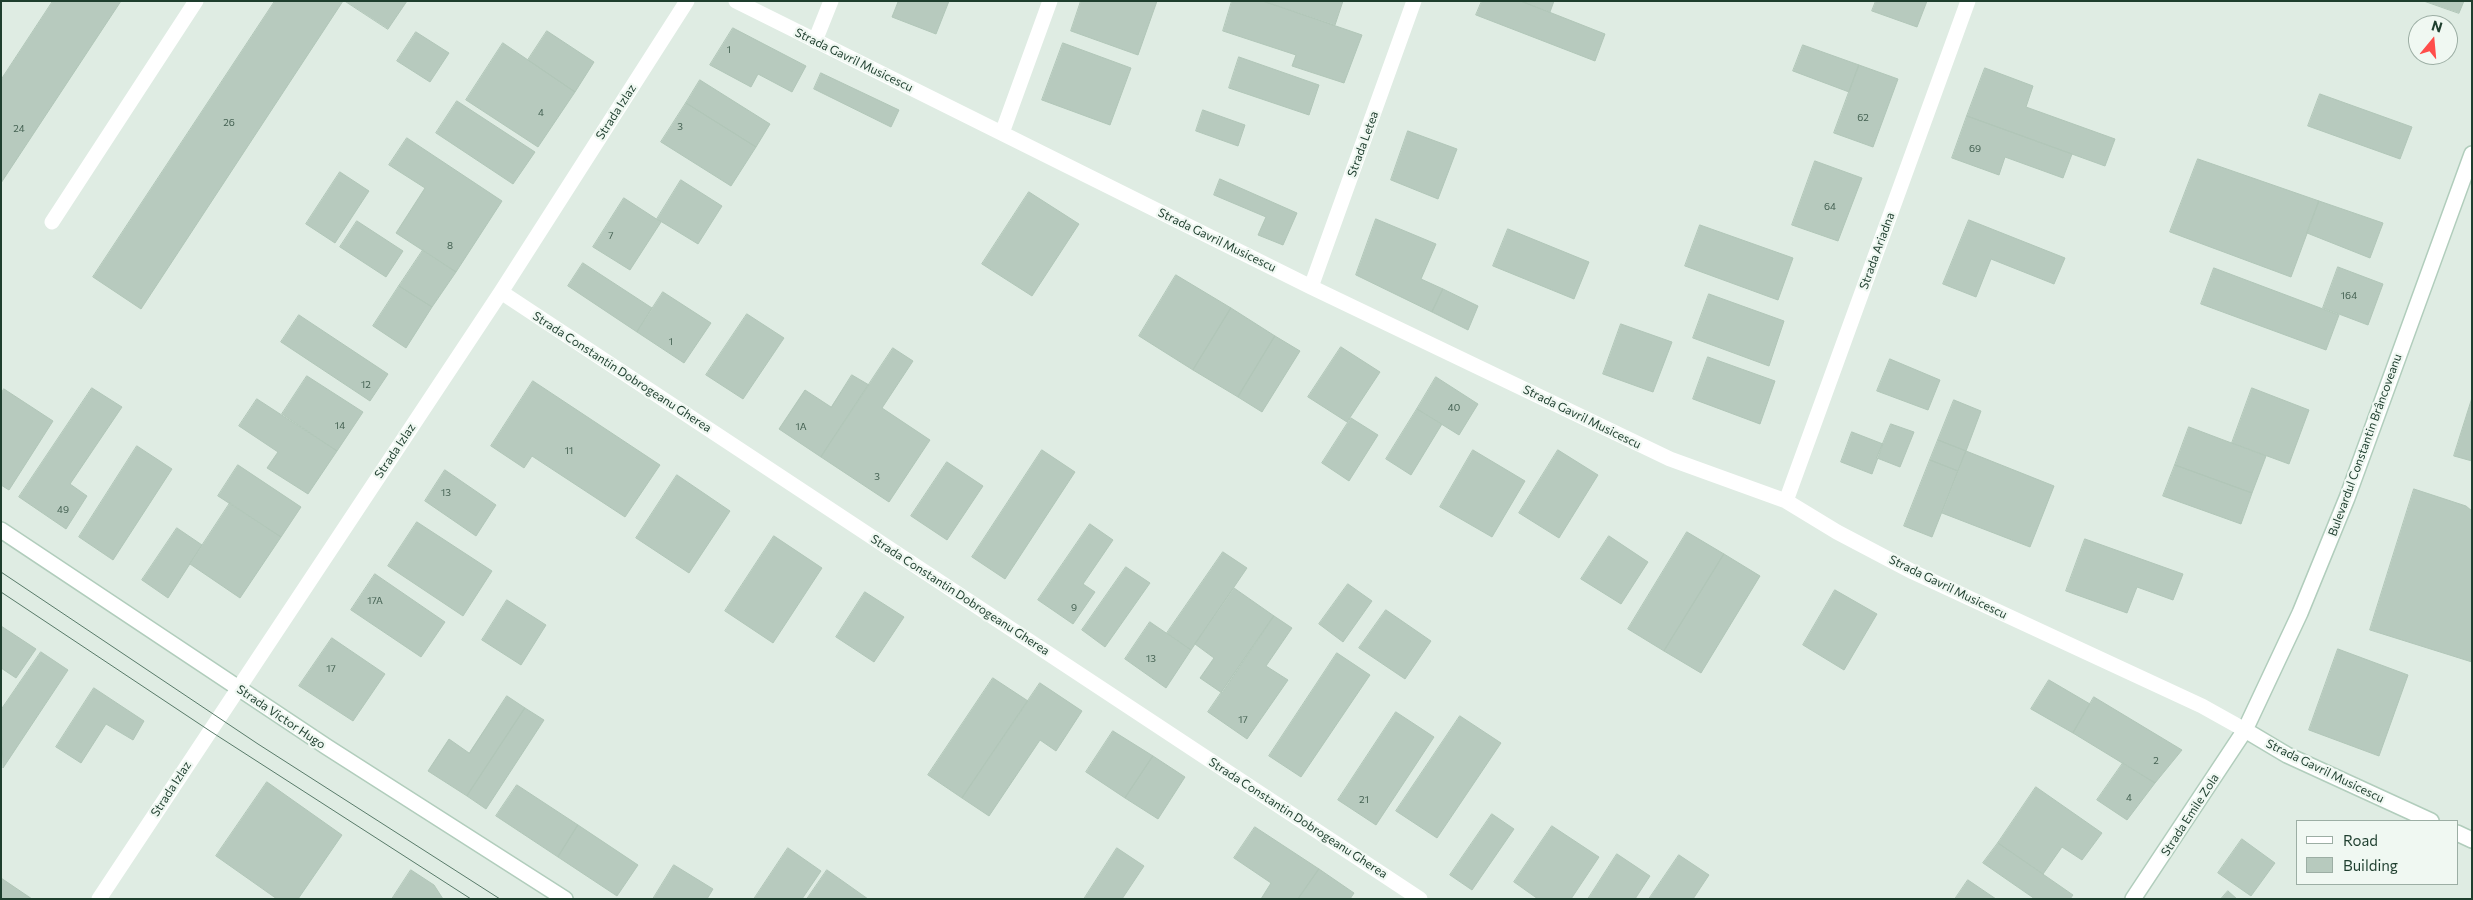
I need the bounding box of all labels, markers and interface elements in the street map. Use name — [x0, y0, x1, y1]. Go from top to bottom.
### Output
north arrow — [2408, 15, 2458, 65]
text: N — [2430, 16, 2445, 36]
street label: Strada Gavril Musicescu — [793, 25, 915, 95]
house number: 1 — [727, 44, 731, 56]
street label: Strada Izlaz — [593, 82, 639, 142]
house number: 4 — [538, 107, 544, 119]
street label: Strada Letea — [1344, 109, 1382, 179]
house number: 62 — [1857, 112, 1869, 124]
house number: 26 — [223, 117, 235, 129]
house number: 3 — [677, 121, 683, 133]
house number: 24 — [13, 123, 25, 135]
house number: 69 — [1969, 143, 1981, 155]
house number: 64 — [1824, 201, 1836, 213]
street label: Strada Gavril Musicescu — [1156, 205, 1278, 275]
street label: Strada Ariadna — [1856, 211, 1898, 291]
house number: 7 — [608, 230, 614, 242]
house number: 8 — [447, 240, 453, 252]
house number: 164 — [2341, 290, 2357, 302]
street label: Strada Constantin Dobrogeanu Gherea — [530, 309, 714, 435]
house number: 1 — [669, 336, 673, 348]
street label: Bulevardul Constantin Brâncoveanu — [2325, 352, 2405, 538]
house number: 12 — [361, 379, 371, 391]
street label: Strada Gavril Musicescu — [1521, 382, 1643, 452]
house number: 40 — [1448, 402, 1460, 414]
house number: 14 — [335, 420, 345, 432]
street label: Strada Izlaz — [371, 421, 419, 481]
house number: 1A — [795, 421, 807, 433]
house number: 11 — [565, 445, 573, 457]
house number: 3 — [874, 471, 880, 483]
house number: 13 — [441, 487, 451, 499]
house number: 49 — [57, 504, 69, 516]
street label: Strada Constantin Dobrogeanu Gherea — [868, 532, 1052, 658]
street label: Strada Gavril Musicescu — [1887, 552, 2009, 622]
house number: 17A — [367, 595, 383, 607]
house number: 9 — [1071, 602, 1077, 614]
house number: 13 — [1146, 653, 1156, 665]
house number: 17 — [326, 663, 336, 675]
street label: Strada Victor Hugo — [234, 682, 328, 752]
house number: 17 — [1238, 714, 1248, 726]
street label: Strada Gavril Musicescu — [2264, 736, 2386, 806]
street label: Strada Constantin Dobrogeanu Gherea — [1206, 755, 1390, 881]
house number: 2 — [2153, 755, 2159, 767]
street label: Strada Izlaz — [148, 759, 194, 819]
street label: Strada Emile Zola — [2158, 771, 2222, 859]
house number: 4 — [2126, 792, 2132, 804]
house number: 21 — [1359, 794, 1369, 806]
legend — [2296, 820, 2458, 885]
text: Road — [2343, 831, 2378, 849]
text: Building — [2343, 856, 2398, 874]

